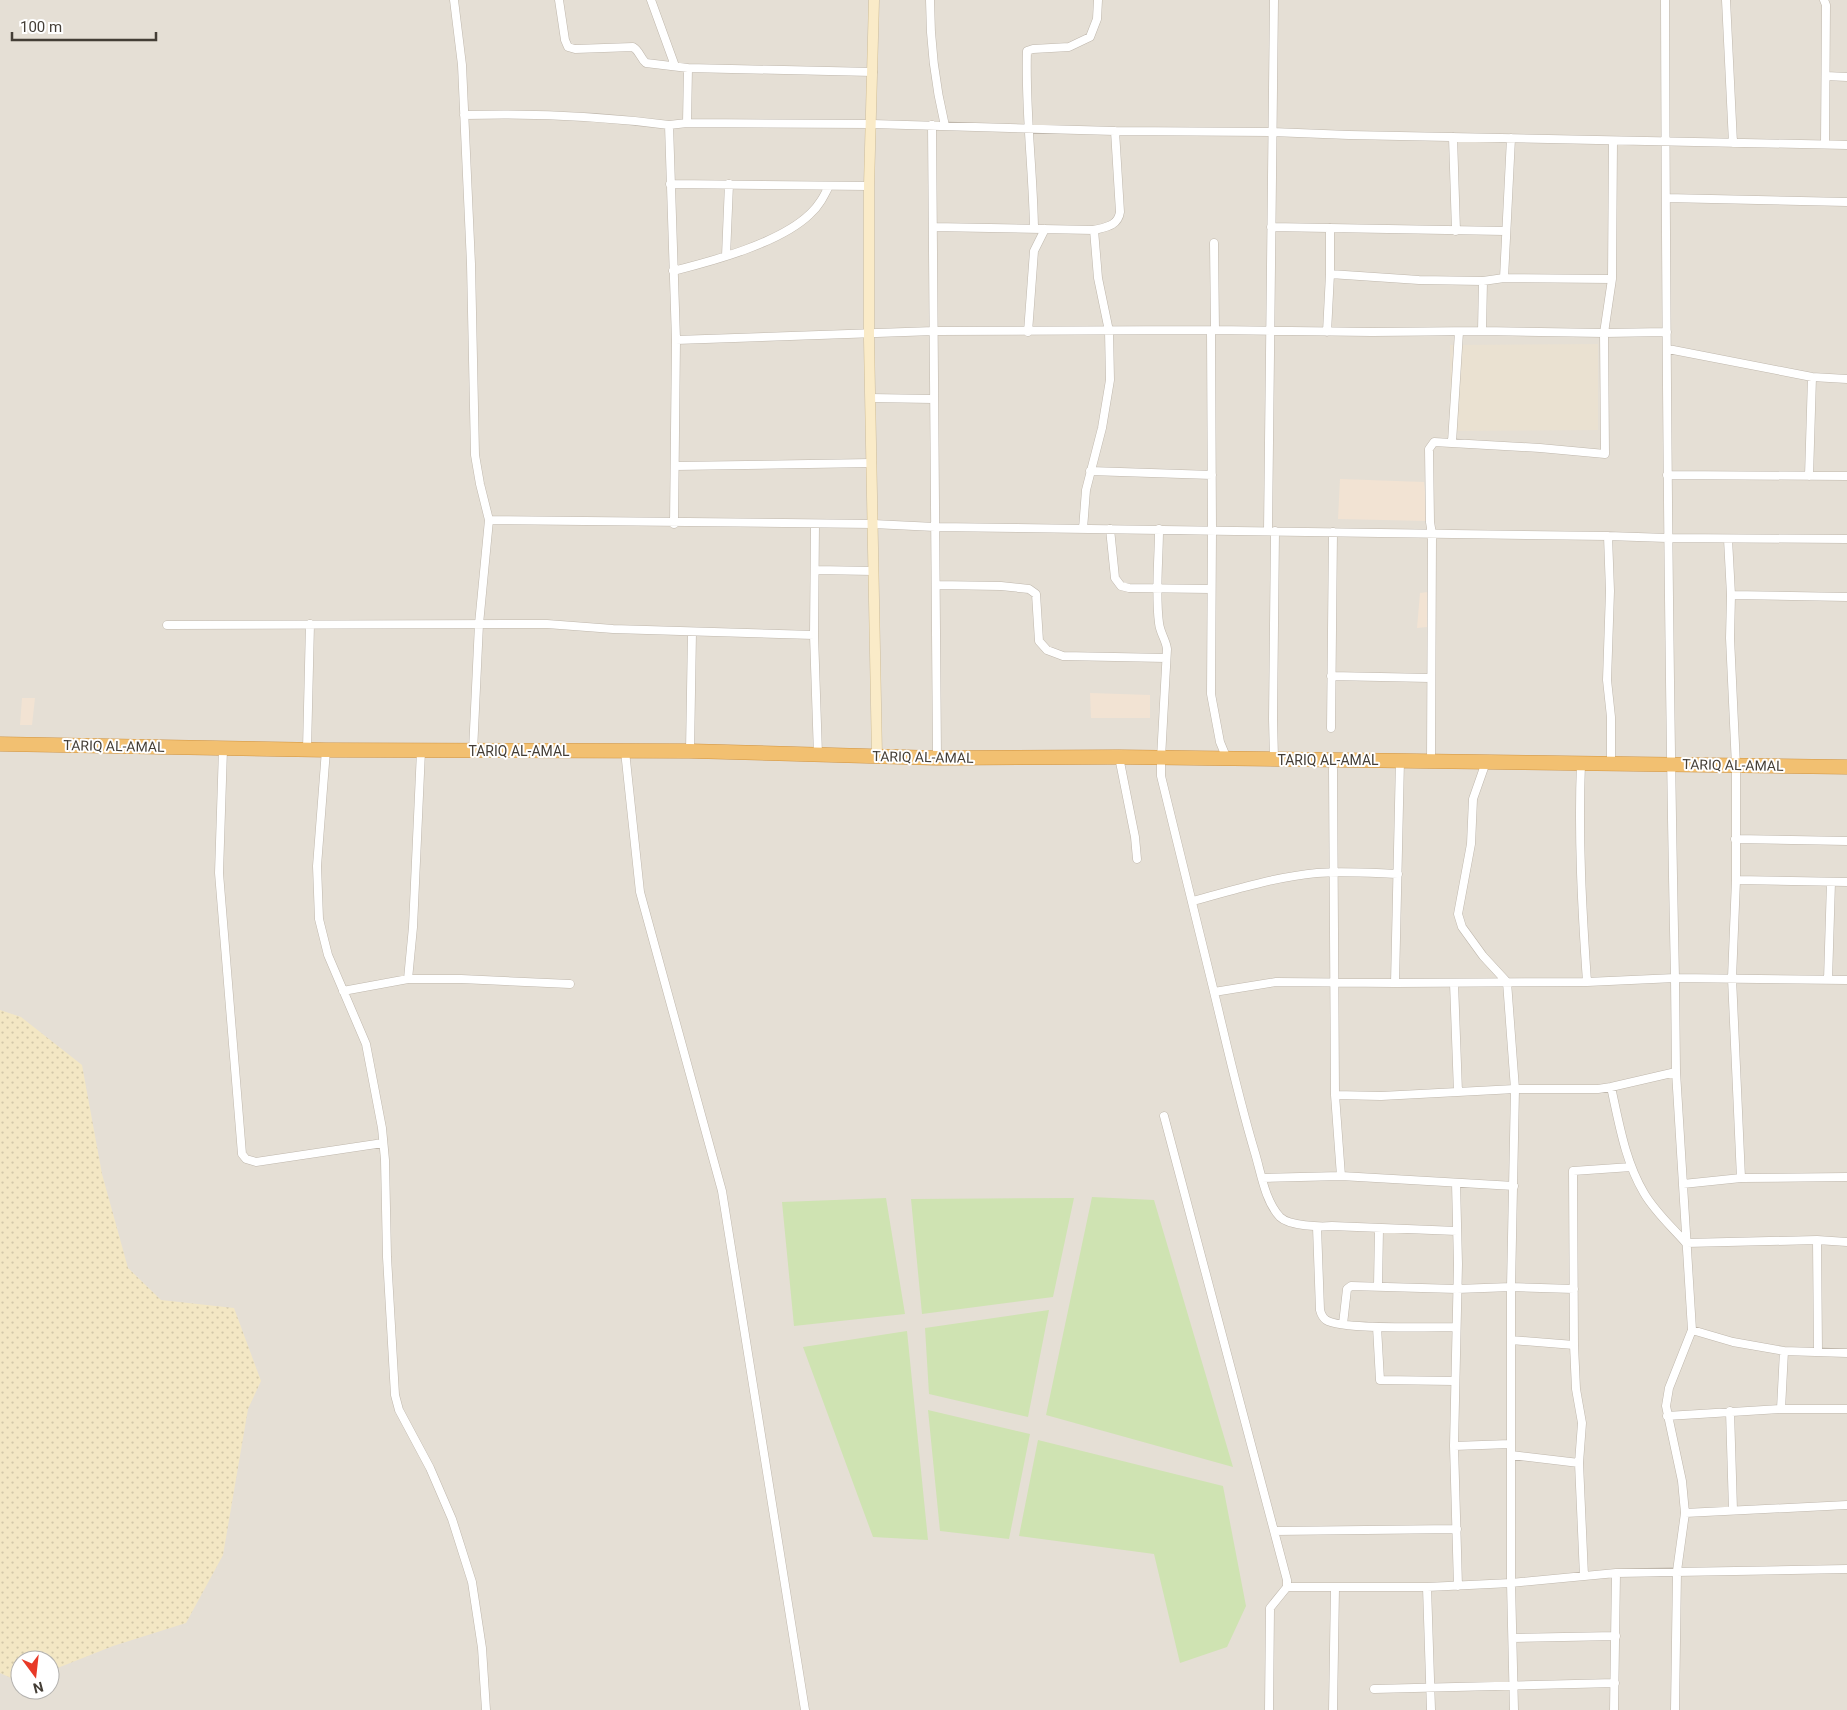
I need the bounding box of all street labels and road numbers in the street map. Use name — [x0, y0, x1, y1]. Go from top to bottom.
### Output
street label: TARIQ AL-AMAL — [63, 737, 165, 755]
street label: TARIQ AL-AMAL — [468, 743, 570, 759]
street label: TARIQ AL-AMAL — [872, 748, 974, 766]
street label: TARIQ AL-AMAL — [1277, 752, 1379, 768]
street label: TARIQ AL-AMAL — [1682, 756, 1784, 774]

